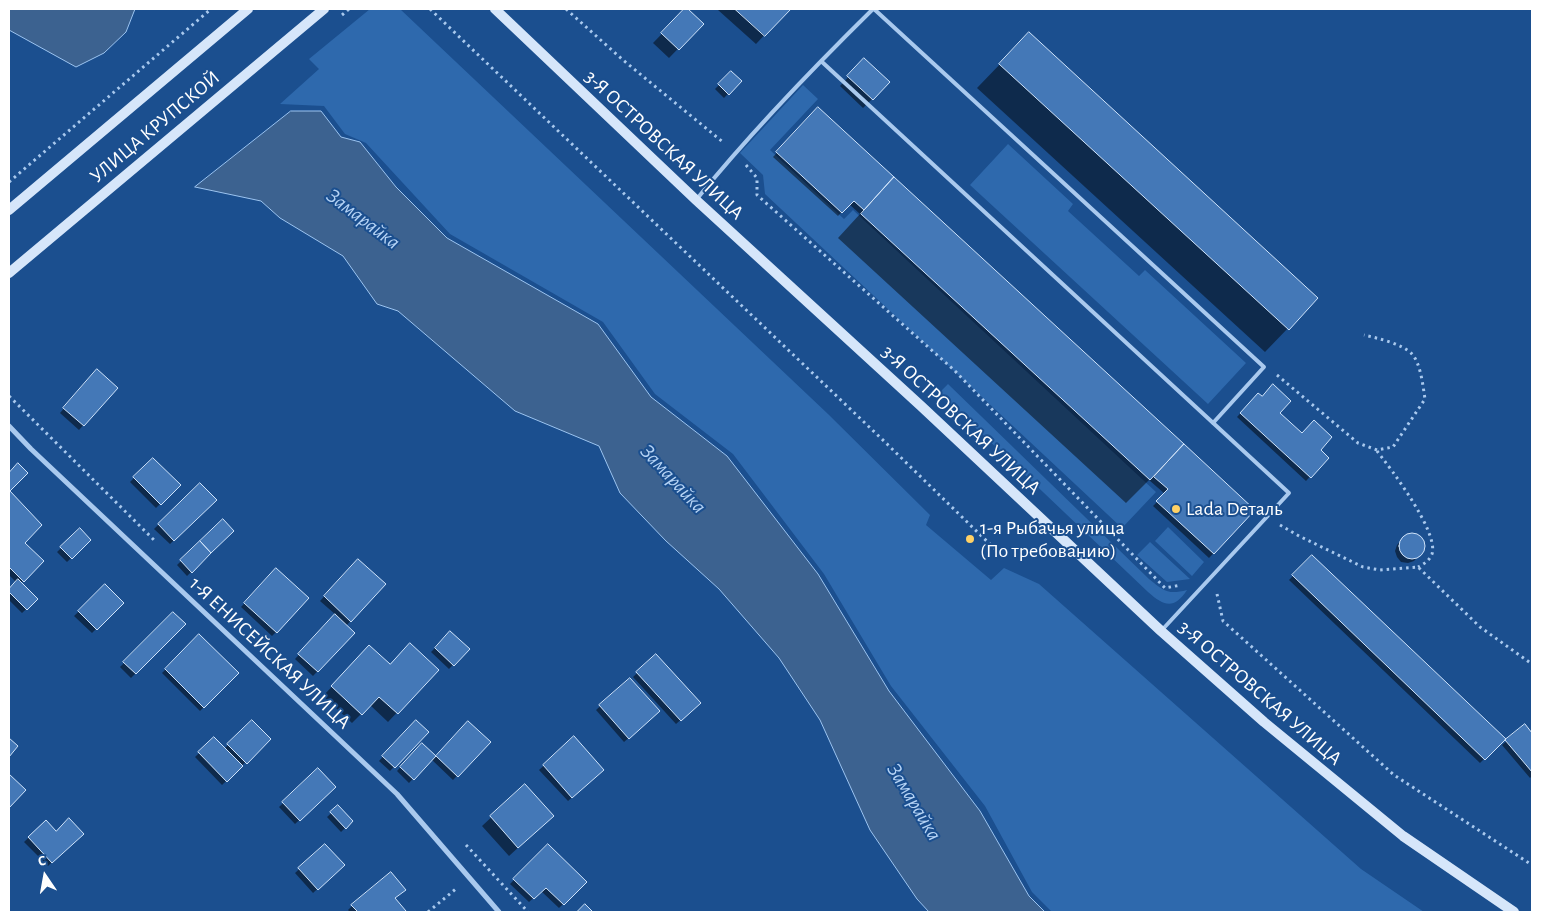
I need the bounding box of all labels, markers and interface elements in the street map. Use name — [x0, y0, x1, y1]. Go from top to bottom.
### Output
street label: 3-Я ОСТРОВСКАЯ УЛИЦА — [579, 65, 749, 225]
street label: УЛИЦА КРУПСКОЙ — [85, 66, 225, 188]
water label: Замарайка — [321, 183, 405, 255]
street label: 3-Я ОСТРОВСКАЯ УЛИЦА — [876, 340, 1046, 500]
water label: Замарайка — [635, 439, 711, 519]
place label: Lada Dеталь — [1186, 497, 1283, 521]
marker: Lada Dеталь — [1170, 503, 1182, 515]
place label: 1-я Рыбачья улица (По требованию) — [980, 516, 1125, 563]
marker: 1-я Рыбачья улица (По требованию) — [964, 533, 976, 545]
street label: 1-Я ЕНИСЕЙСКАЯ УЛИЦА — [184, 572, 356, 734]
street label: 3-Я ОСТРОВСКАЯ УЛИЦА — [1173, 615, 1347, 771]
water label: Замарайка — [881, 759, 947, 845]
north arrow — [20, 851, 70, 901]
text: С — [37, 854, 47, 869]

